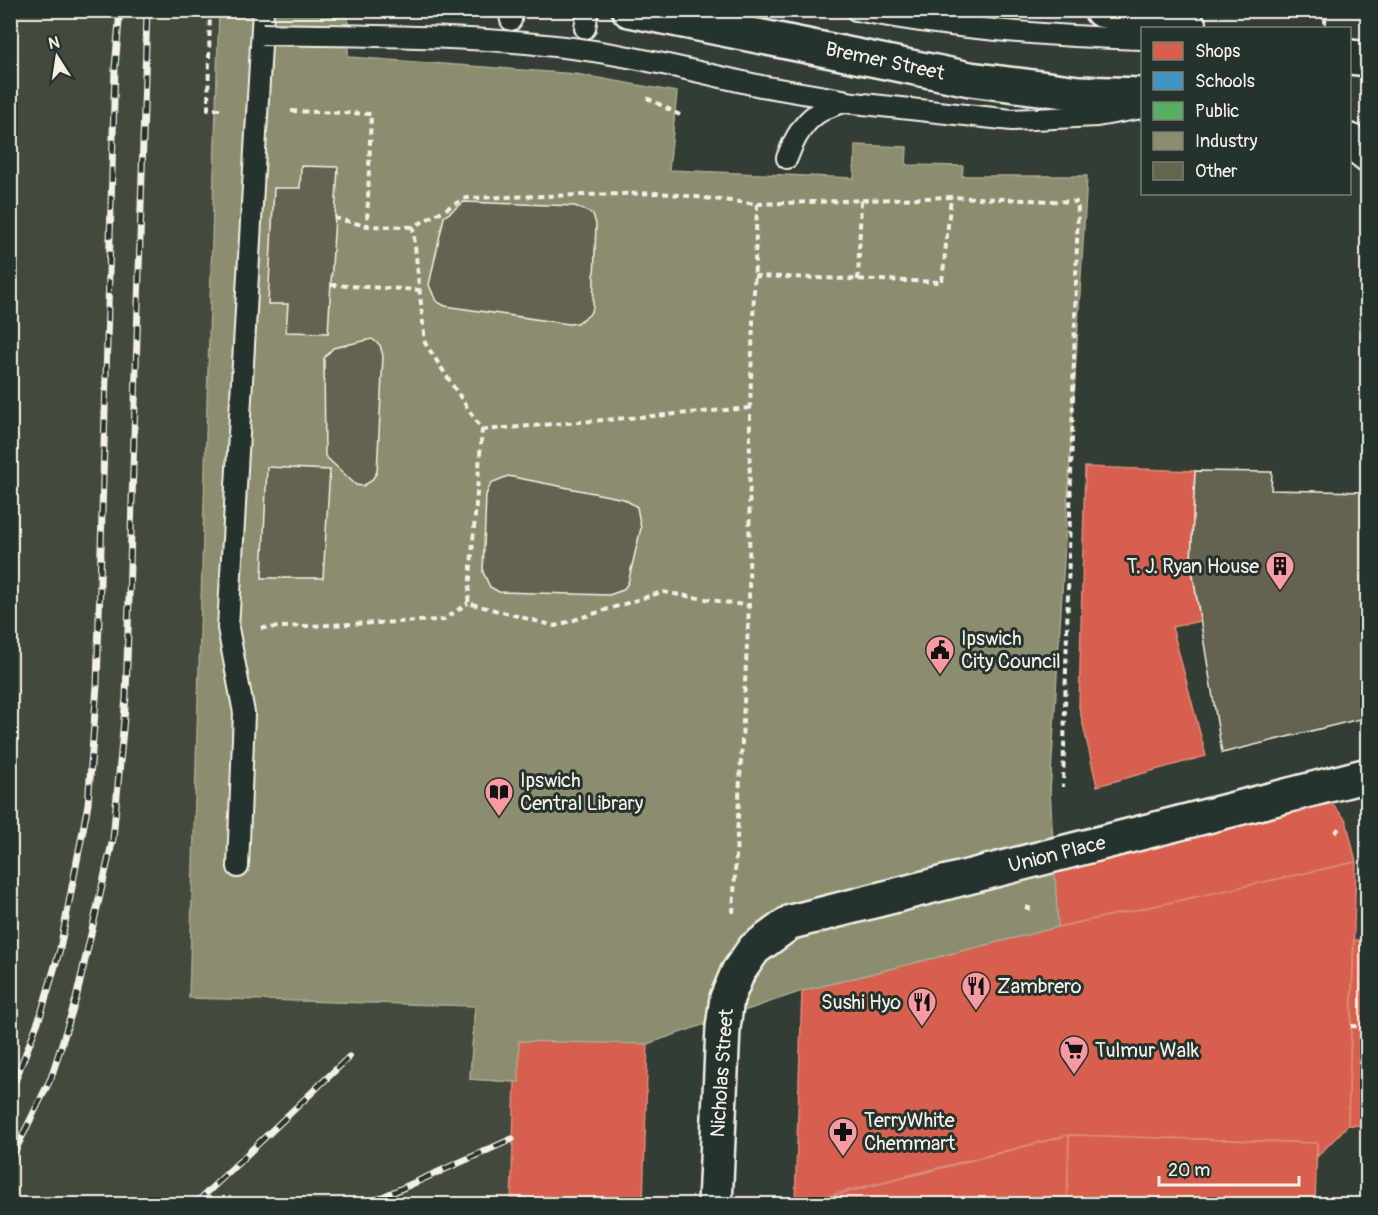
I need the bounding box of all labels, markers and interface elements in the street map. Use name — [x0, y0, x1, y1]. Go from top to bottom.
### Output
north arrow — [27, 27, 87, 87]
legend — [1141, 27, 1351, 195]
text: N — [47, 32, 62, 54]
street label: Bremer Street — [823, 36, 948, 86]
text: Shops — [1195, 40, 1240, 63]
text: Schools — [1195, 70, 1255, 93]
text: Public — [1195, 100, 1239, 123]
text: Industry — [1195, 130, 1258, 153]
text: Other — [1195, 160, 1238, 183]
building icon: T. J. Ryan House — [1264, 550, 1296, 592]
place label: T. J. Ryan House — [1127, 554, 1259, 579]
place label: Ipswich City Council — [961, 626, 1061, 674]
public building icon: Ipswich City Council — [924, 634, 956, 676]
place label: Ipswich Central Library — [520, 768, 644, 816]
library icon: Ipswich Central Library — [483, 776, 515, 818]
street label: Union Place — [1006, 830, 1108, 878]
restaurant icon: Zambrero — [960, 970, 992, 1012]
place label: Zambrero — [997, 974, 1082, 999]
restaurant icon: Sushi Hyo — [906, 986, 938, 1028]
place label: Sushi Hyo — [821, 990, 901, 1015]
street label: Nicholas Street — [705, 1007, 739, 1138]
supermarket icon: Tulmur Walk — [1058, 1034, 1090, 1076]
place label: Tulmur Walk — [1095, 1038, 1200, 1063]
place label: TerryWhite Chemmart — [864, 1108, 956, 1156]
pharmacy icon: TerryWhite Chemmart — [827, 1116, 859, 1158]
scale bar — [1159, 1149, 1298, 1187]
text: 20 m — [1168, 1159, 1210, 1182]

